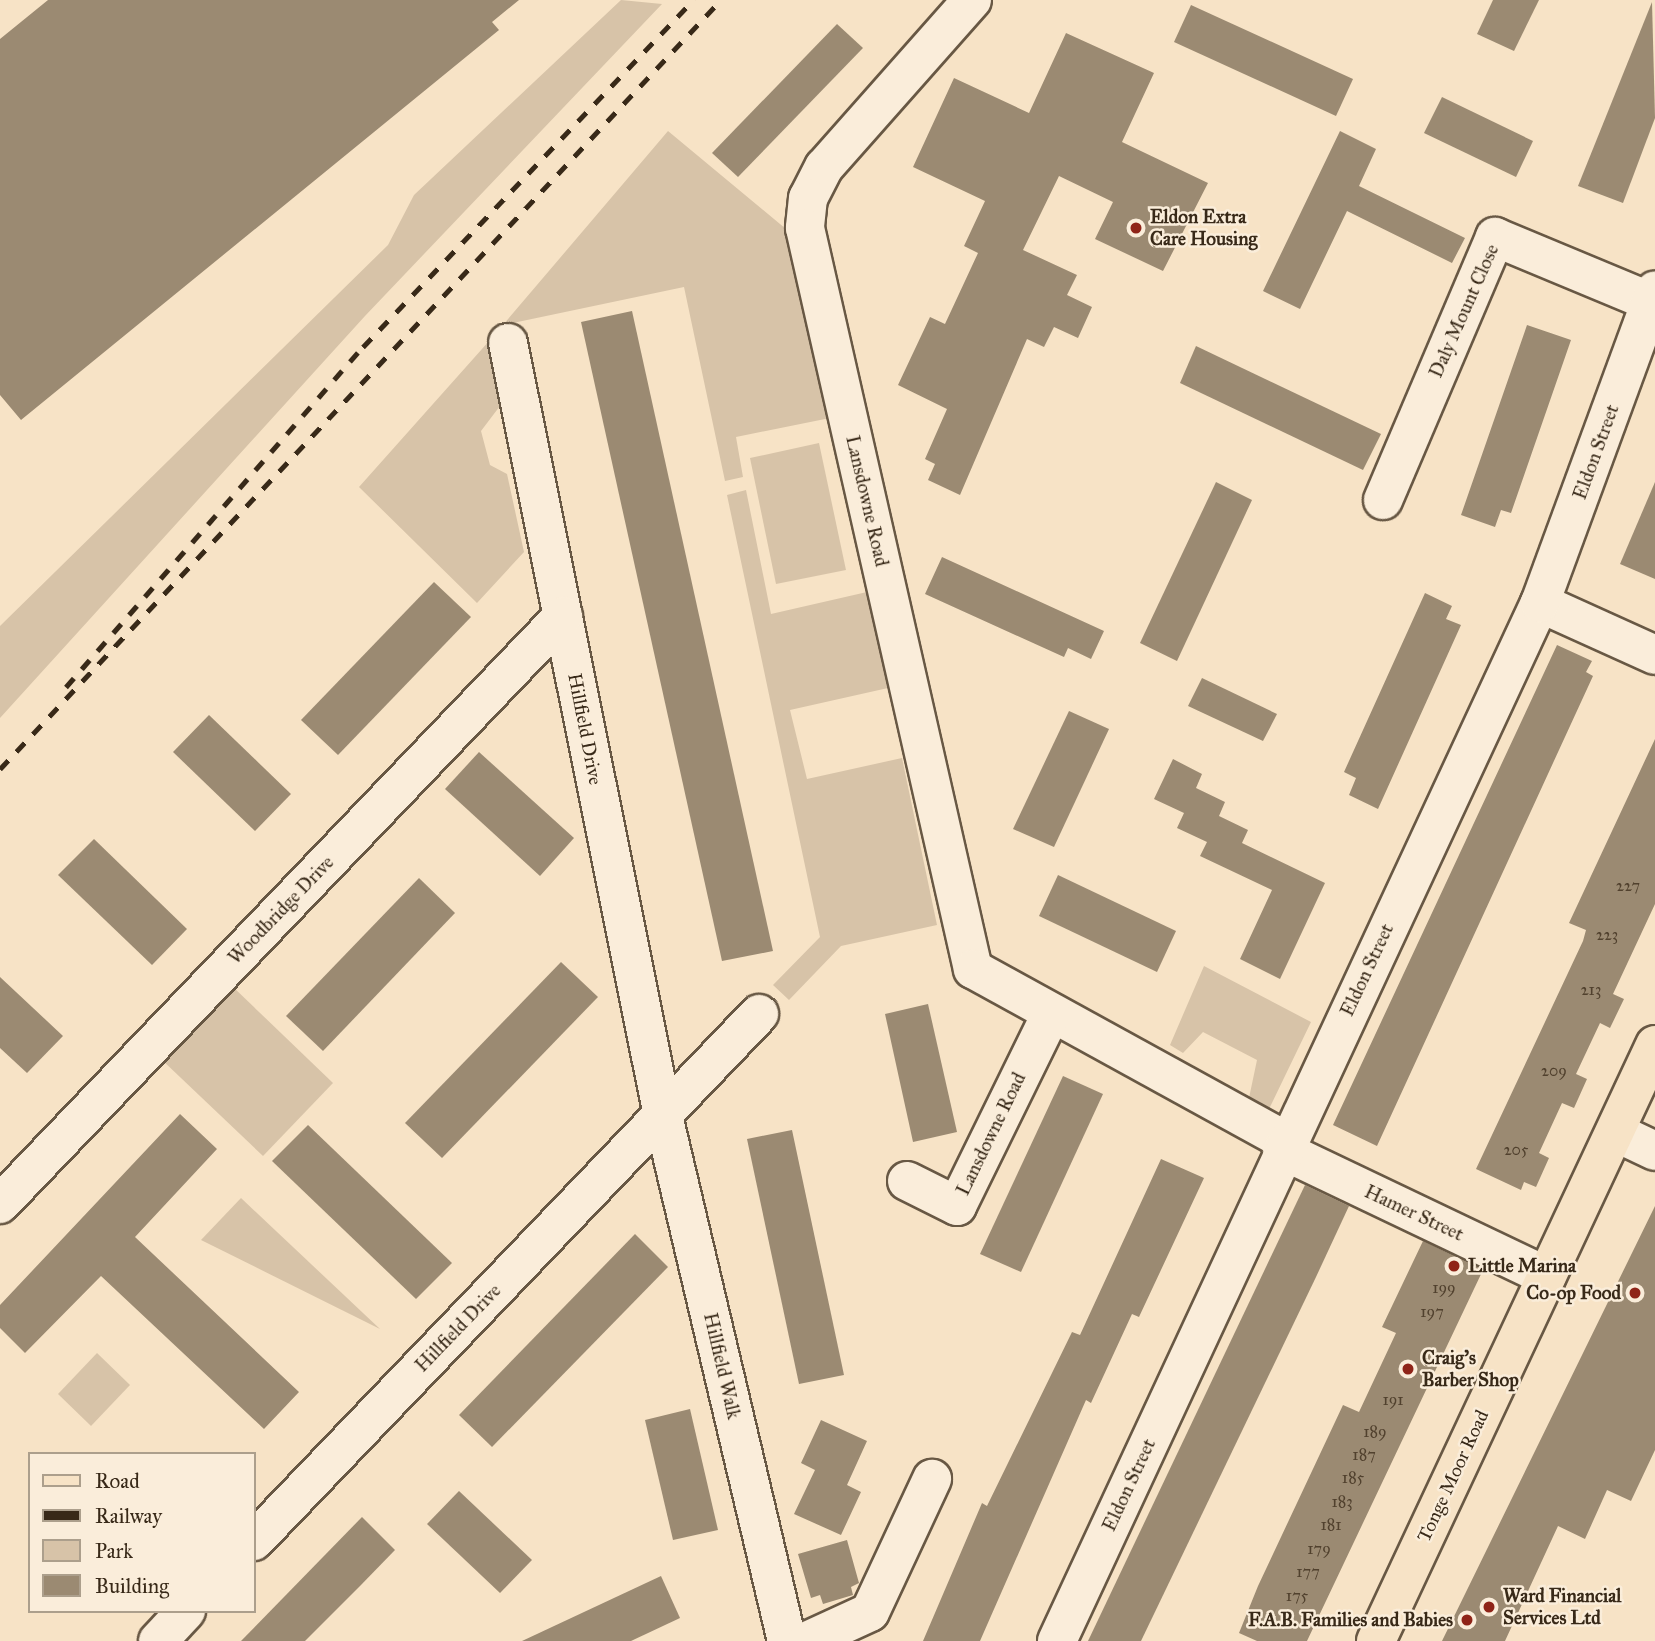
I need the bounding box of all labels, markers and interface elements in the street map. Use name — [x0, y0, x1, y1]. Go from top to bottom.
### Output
place label: Eldon Extra Care Housing — [1150, 206, 1257, 250]
marker: Eldon Extra Care Housing — [1128, 220, 1144, 236]
street label: Daly Mount Close — [1424, 241, 1504, 381]
street label: Eldon Street — [1568, 401, 1624, 503]
street label: Lansdowne Road — [841, 433, 893, 569]
street label: Hillfield Drive — [563, 671, 607, 787]
street label: Woodbridge Drive — [223, 851, 339, 969]
house number: 227 — [1616, 876, 1640, 896]
street label: Eldon Street — [1336, 920, 1398, 1020]
house number: 223 — [1596, 925, 1618, 945]
house number: 213 — [1581, 980, 1601, 1000]
house number: 209 — [1541, 1061, 1567, 1081]
street label: Lansdowne Road — [951, 1069, 1031, 1199]
house number: 205 — [1504, 1140, 1528, 1160]
street label: Hamer Street — [1361, 1180, 1467, 1246]
place label: Little Marina — [1468, 1255, 1576, 1277]
marker: Little Marina — [1446, 1258, 1462, 1274]
house number: 199 — [1432, 1278, 1456, 1298]
street label: Hillfield Drive — [410, 1279, 506, 1377]
place label: Co-op Food — [1526, 1282, 1621, 1304]
marker: Co-op Food — [1627, 1285, 1643, 1301]
house number: 197 — [1420, 1302, 1444, 1322]
street label: Hillfield Walk — [699, 1310, 745, 1422]
place label: Craig's Barber Shop — [1422, 1347, 1519, 1391]
marker: Craig's Barber Shop — [1400, 1361, 1416, 1377]
house number: 191 — [1382, 1390, 1404, 1410]
street label: Tonge Moor Road — [1413, 1407, 1493, 1545]
house number: 189 — [1363, 1422, 1387, 1442]
street label: Eldon Street — [1098, 1435, 1160, 1535]
house number: 187 — [1352, 1445, 1376, 1465]
legend — [28, 1452, 256, 1613]
text: Road — [95, 1468, 140, 1494]
house number: 185 — [1342, 1468, 1364, 1488]
house number: 183 — [1331, 1492, 1353, 1512]
text: Railway — [95, 1503, 162, 1529]
house number: 181 — [1320, 1515, 1342, 1535]
text: Park — [95, 1538, 133, 1564]
house number: 179 — [1307, 1539, 1331, 1559]
house number: 177 — [1296, 1562, 1320, 1582]
text: Building — [95, 1573, 169, 1599]
place label: Ward Financial Services Ltd — [1503, 1585, 1621, 1629]
house number: 175 — [1286, 1586, 1308, 1606]
marker: Ward Financial Services Ltd — [1481, 1599, 1497, 1615]
place label: F.A.B. Families and Babies — [1248, 1609, 1453, 1631]
marker: F.A.B. Families and Babies — [1459, 1612, 1475, 1628]

